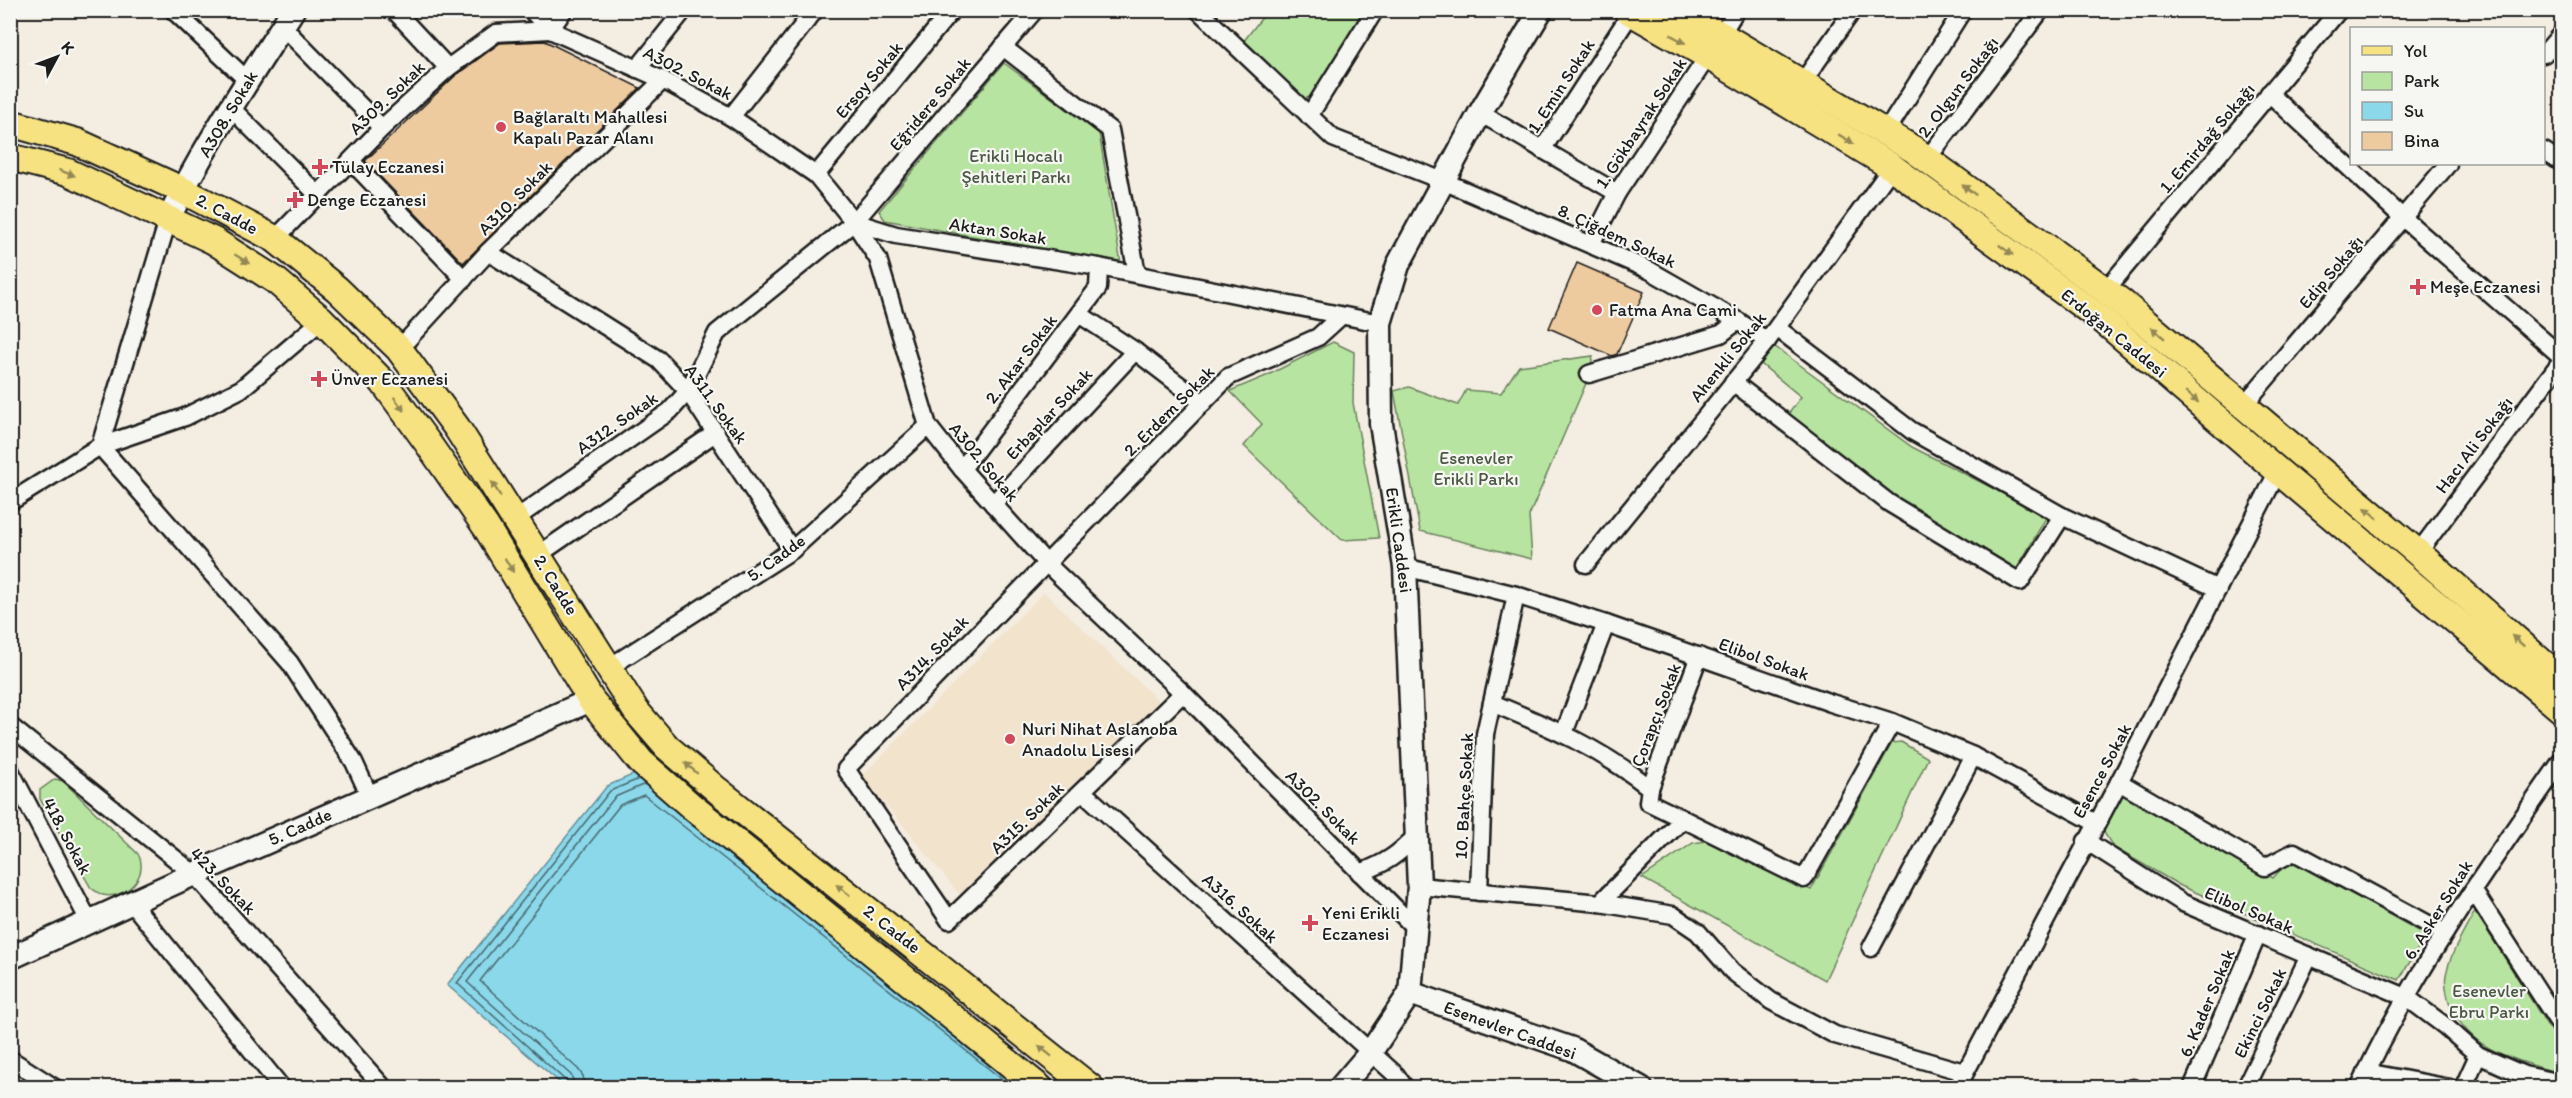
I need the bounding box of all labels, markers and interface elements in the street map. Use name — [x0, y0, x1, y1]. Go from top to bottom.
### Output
north arrow — [27, 27, 87, 87]
legend — [2350, 27, 2545, 165]
street label: 2. Olgun Sokağı — [1913, 32, 2003, 142]
street label: 1. Emin Sokak — [1523, 34, 1600, 137]
one-way arrow — [1670, 34, 1687, 44]
text: K — [57, 37, 79, 58]
street label: Ersoy Sokak — [830, 37, 908, 123]
text: Yol — [2404, 40, 2427, 62]
street label: A302. Sokak — [640, 41, 736, 105]
street label: Eğridere Sokak — [884, 53, 976, 155]
street label: 1. Gökbayrak Sokak — [1591, 53, 1692, 193]
street label: A309. Sokak — [344, 56, 430, 140]
street label: A308. Sokak — [193, 67, 263, 161]
text: Park — [2404, 70, 2439, 92]
street label: 1. Emirdağ Sokağı — [2155, 78, 2259, 198]
text: Su — [2404, 100, 2424, 122]
place label: Bağlaraltı Mahallesi Kapalı Pazar Alanı — [513, 106, 667, 149]
marker: Bağlaraltı Mahallesi Kapalı Pazar Alanı — [494, 120, 508, 134]
text: Bina — [2404, 130, 2439, 152]
one-way arrow — [1838, 134, 1854, 145]
park label: Erikli Hocalı Şehitleri Parkı — [961, 145, 1071, 188]
place label: Tülay Eczanesi — [332, 156, 444, 178]
street label: A310. Sokak — [473, 156, 557, 240]
marker: Tülay Eczanesi — [313, 160, 327, 174]
one-way arrow — [58, 168, 76, 178]
one-way arrow — [1961, 184, 1977, 196]
street label: 2. Cadde — [192, 189, 262, 239]
place label: Denge Eczanesi — [307, 189, 426, 211]
marker: Denge Eczanesi — [288, 193, 302, 207]
street label: 8. Çiğdem Sokak — [1554, 199, 1680, 273]
street label: Aktan Sokak — [948, 212, 1048, 250]
street label: Edip Sokağı — [2294, 231, 2368, 313]
one-way arrow — [1998, 244, 2014, 256]
one-way arrow — [233, 253, 250, 264]
place label: Meşe Eczanesi — [2430, 276, 2541, 298]
marker: Meşe Eczanesi — [2411, 280, 2425, 294]
street label: Erdoğan Caddesi — [2057, 284, 2171, 382]
place label: Fatma Ana Cami — [1609, 299, 1737, 321]
marker: Fatma Ana Cami — [1590, 303, 1604, 317]
street label: Ahenkli Sokak — [1685, 307, 1771, 407]
street label: 2. Akar Sokak — [980, 309, 1062, 408]
one-way arrow — [2150, 327, 2165, 340]
street label: A311. Sokak — [680, 360, 752, 448]
street label: 2. Erdem Sokak — [1119, 361, 1219, 461]
street label: Erbaplar Sokak — [1001, 363, 1098, 464]
place label: Ünver Eczanesi — [331, 368, 448, 390]
marker: Ünver Eczanesi — [312, 372, 326, 386]
street label: A312. Sokak — [572, 387, 662, 459]
one-way arrow — [2184, 390, 2199, 403]
street label: Hacı Ali Sokağı — [2430, 392, 2518, 498]
one-way arrow — [393, 397, 405, 412]
street label: A302. Sokak — [944, 418, 1024, 506]
park label: Esenevler Erikli Parkı — [1433, 447, 1519, 490]
one-way arrow — [491, 481, 502, 497]
street label: Erikli Caddesi — [1381, 486, 1417, 594]
one-way arrow — [2364, 507, 2379, 520]
street label: 5. Cadde — [742, 529, 810, 587]
street label: 2. Cadde — [529, 551, 583, 619]
one-way arrow — [504, 557, 515, 573]
street label: A314. Sokak — [891, 611, 973, 695]
street label: Elibol Sokak — [1716, 633, 1812, 685]
one-way arrow — [2511, 635, 2526, 648]
street label: Çorapçı Sokak — [1626, 660, 1686, 770]
place label: Nuri Nihat Aslanoba Anadolu Lisesi — [1022, 718, 1178, 761]
street label: Esence Sokak — [2068, 720, 2136, 822]
street label: 10. Bahçe Sokak — [1450, 731, 1478, 860]
marker: Nuri Nihat Aslanoba Anadolu Lisesi — [1003, 732, 1017, 746]
one-way arrow — [684, 762, 699, 775]
street label: A302. Sokak — [1281, 765, 1365, 849]
street label: A315. Sokak — [985, 777, 1069, 859]
street label: 418. Sokak — [38, 794, 96, 878]
street label: 5. Cadde — [265, 803, 335, 851]
street label: 423. Sokak — [185, 843, 261, 919]
street label: 6. Asker Sokak — [2399, 856, 2477, 964]
street label: A316. Sokak — [1198, 868, 1282, 948]
street label: Elibol Sokak — [2201, 881, 2297, 939]
one-way arrow — [835, 884, 851, 897]
street label: 2. Cadde — [859, 900, 925, 958]
place label: Yeni Erikli Eczanesi — [1322, 902, 1400, 945]
marker: Yeni Erikli Eczanesi — [1303, 916, 1317, 930]
street label: 6. Kader Sokak — [2174, 945, 2240, 1060]
street label: Ekinci Sokak — [2229, 964, 2291, 1062]
park label: Esenevler Ebru Parkı — [2449, 980, 2529, 1023]
street label: Esenevler Caddesi — [1441, 996, 1579, 1064]
one-way arrow — [1038, 1045, 1053, 1058]

